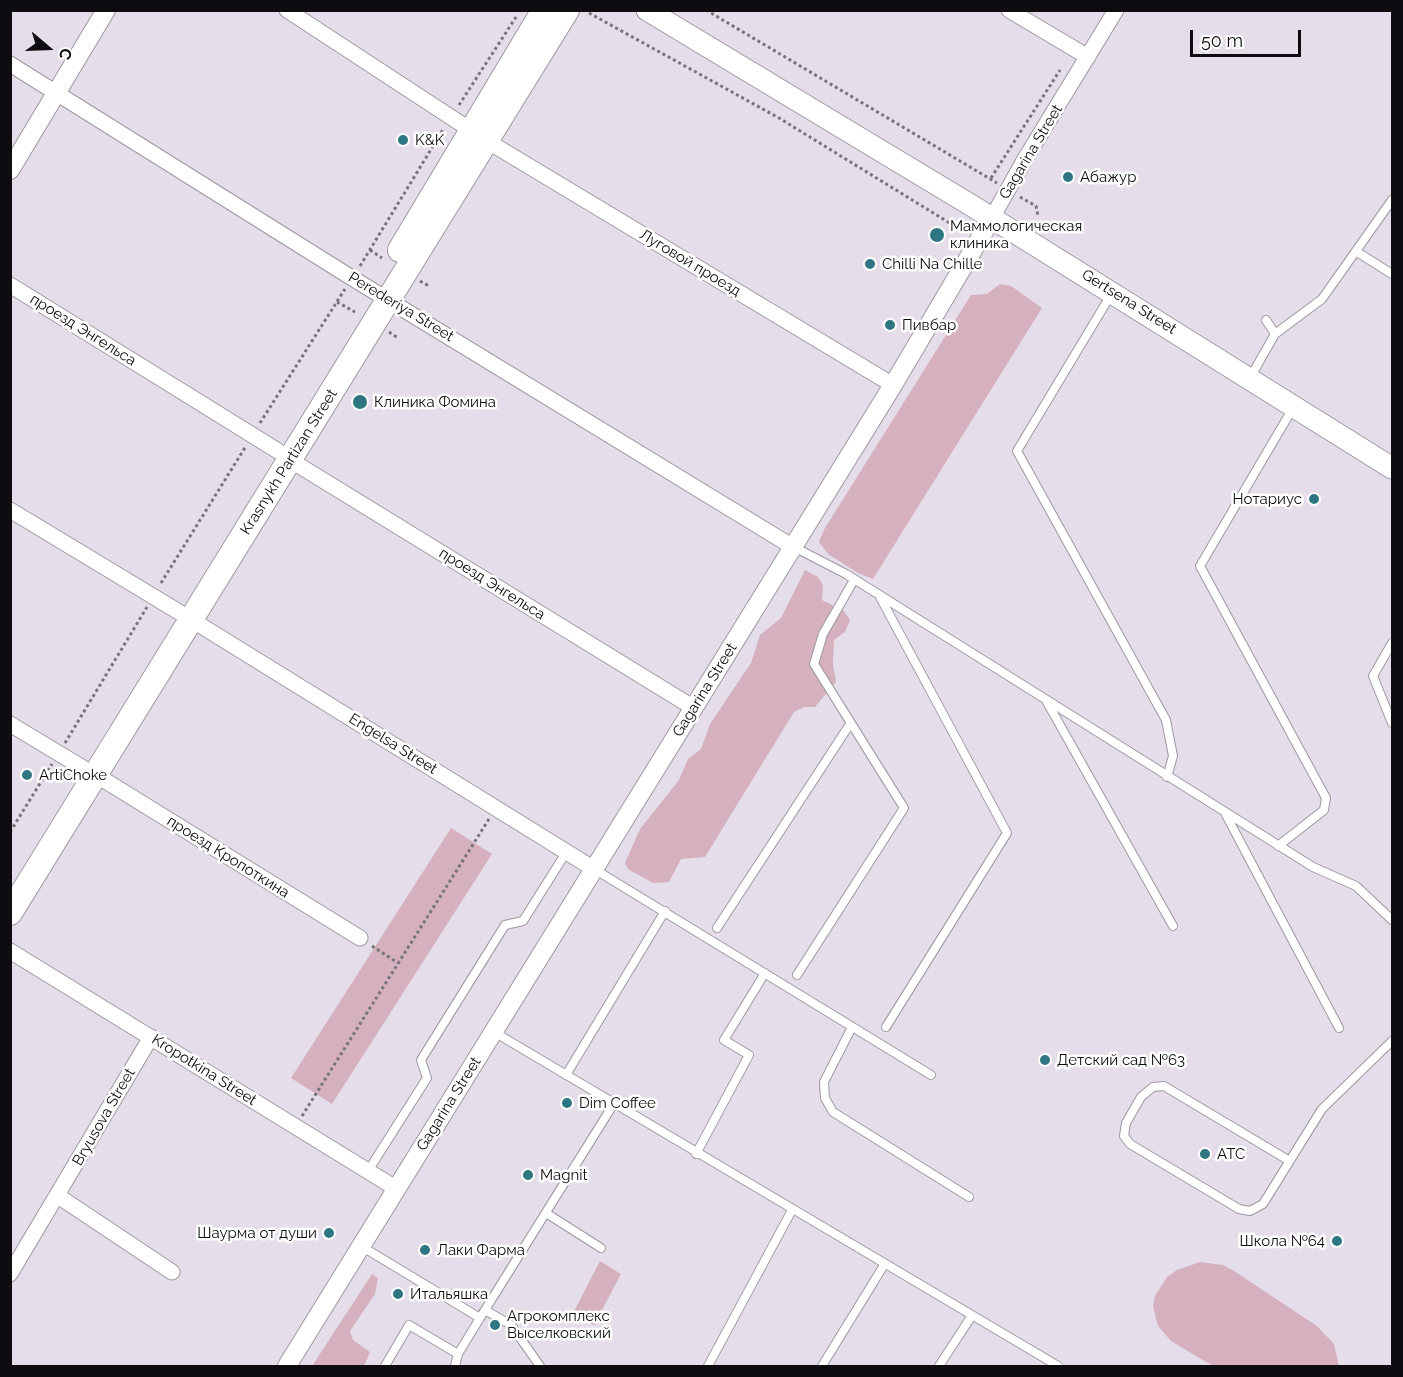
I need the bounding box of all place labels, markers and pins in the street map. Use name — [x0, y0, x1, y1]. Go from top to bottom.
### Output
place label: K&K — [415, 131, 444, 149]
marker: K&K — [396, 133, 410, 147]
place label: Абажур — [1080, 168, 1136, 186]
marker: Абажур — [1061, 170, 1075, 184]
place label: Маммологическая клиника — [950, 217, 1082, 252]
marker: Маммологическая клиника — [928, 226, 946, 244]
place label: Chilli Na Chille — [882, 255, 982, 273]
marker: Chilli Na Chille — [863, 257, 877, 271]
place label: Пивбар — [902, 316, 956, 334]
marker: Пивбар — [883, 318, 897, 332]
marker: Клиника Фомина — [351, 393, 369, 411]
place label: Клиника Фомина — [374, 393, 496, 411]
place label: Нотариус — [1233, 490, 1302, 508]
marker: Нотариус — [1307, 492, 1321, 506]
place label: ArtiChoke — [39, 766, 107, 784]
marker: ArtiChoke — [20, 768, 34, 782]
place label: Детский сад №63 — [1057, 1051, 1185, 1069]
marker: Детский сад №63 — [1038, 1053, 1052, 1067]
place label: Dim Coffee — [579, 1094, 656, 1112]
marker: Dim Coffee — [560, 1096, 574, 1110]
place label: АТС — [1217, 1145, 1245, 1163]
marker: АТС — [1198, 1147, 1212, 1161]
place label: Magnit — [540, 1166, 588, 1184]
marker: Magnit — [521, 1168, 535, 1182]
place label: Шаурма от души — [197, 1224, 317, 1242]
marker: Шаурма от души — [322, 1226, 336, 1240]
place label: Школа №64 — [1240, 1232, 1325, 1250]
marker: Школа №64 — [1330, 1234, 1344, 1248]
place label: Лаки Фарма — [437, 1241, 525, 1259]
marker: Лаки Фарма — [418, 1243, 432, 1257]
place label: Итальяшка — [410, 1285, 488, 1303]
marker: Итальяшка — [391, 1287, 405, 1301]
place label: Агрокомплекс Выселковский — [507, 1307, 611, 1342]
marker: Агрокомплекс Выселковский — [488, 1318, 502, 1332]

